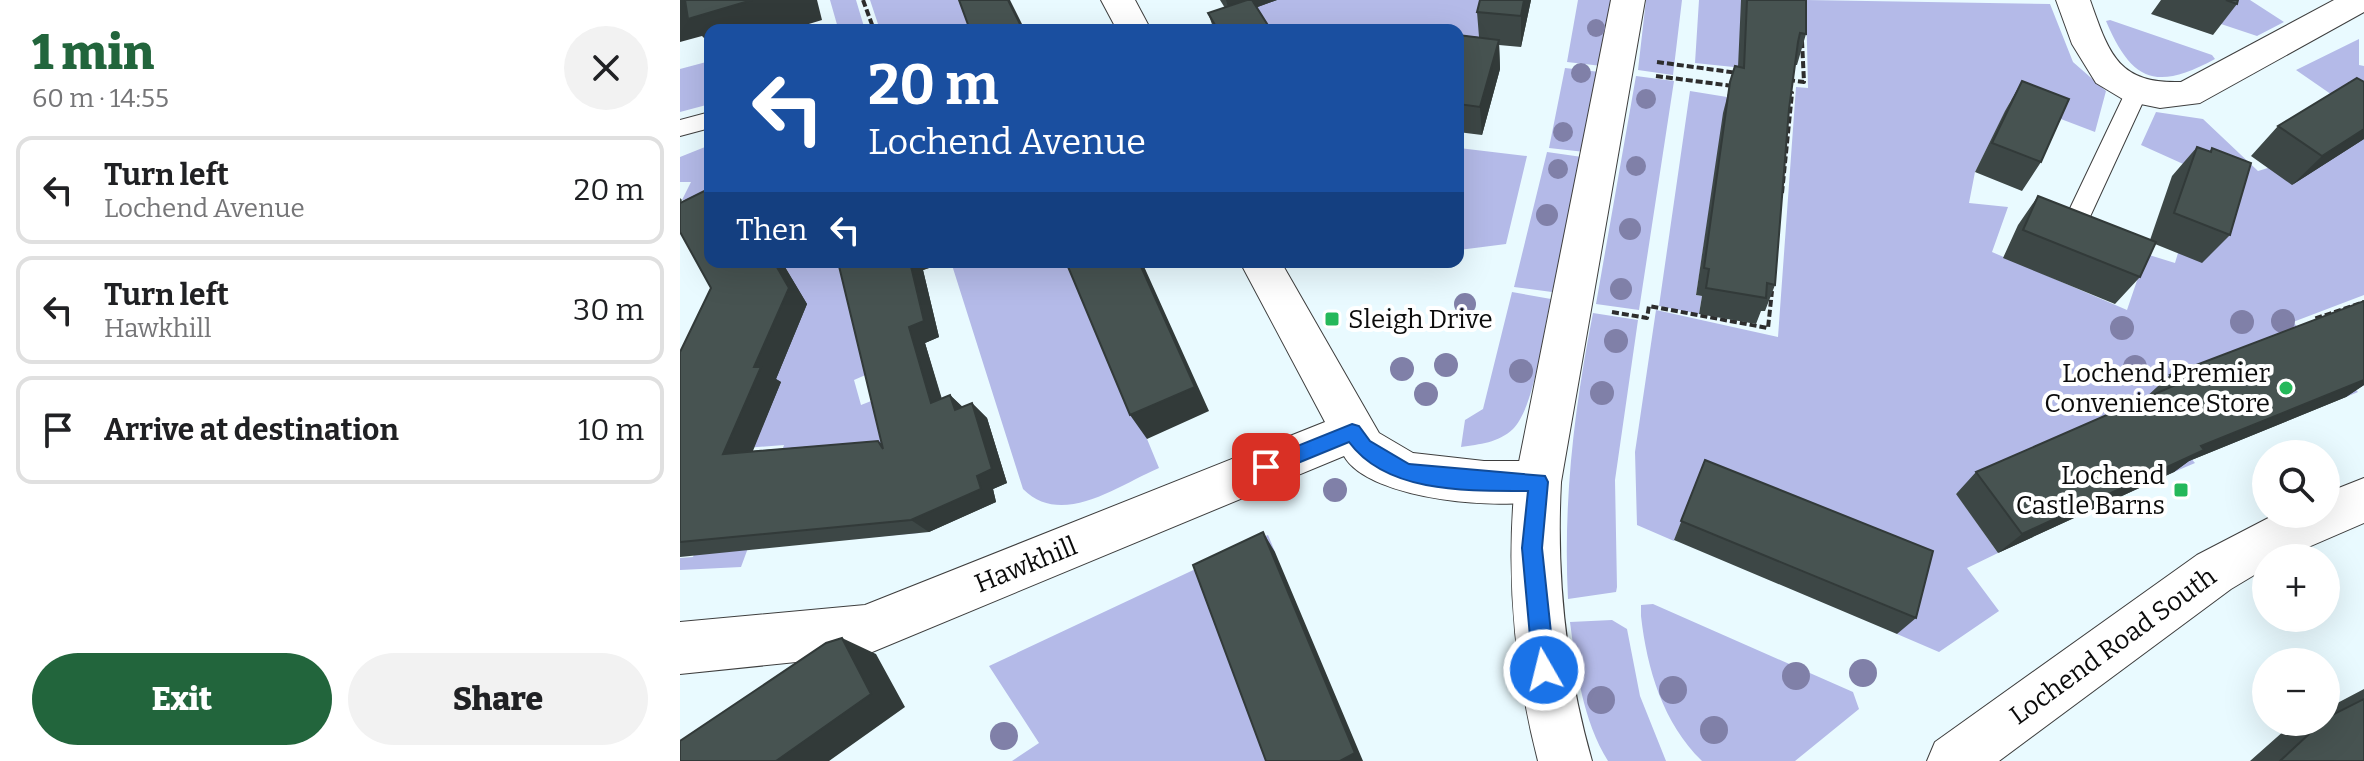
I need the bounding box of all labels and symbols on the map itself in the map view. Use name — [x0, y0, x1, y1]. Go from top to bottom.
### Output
place label: Sleigh Drive — [1348, 304, 1493, 335]
marker: Sleigh Drive — [1323, 310, 1341, 328]
place label: Lochend Premier Convenience Store — [2044, 358, 2270, 419]
marker: Lochend Premier Convenience Store — [2277, 379, 2295, 397]
pin — [1232, 433, 1300, 501]
place label: Lochend Castle Barns — [2016, 460, 2165, 521]
marker: Lochend Castle Barns — [2172, 481, 2190, 499]
street label: Hawkhill — [970, 530, 1082, 600]
street label: Lochend Road South — [2004, 561, 2222, 731]
position arrow — [1502, 628, 1586, 712]

